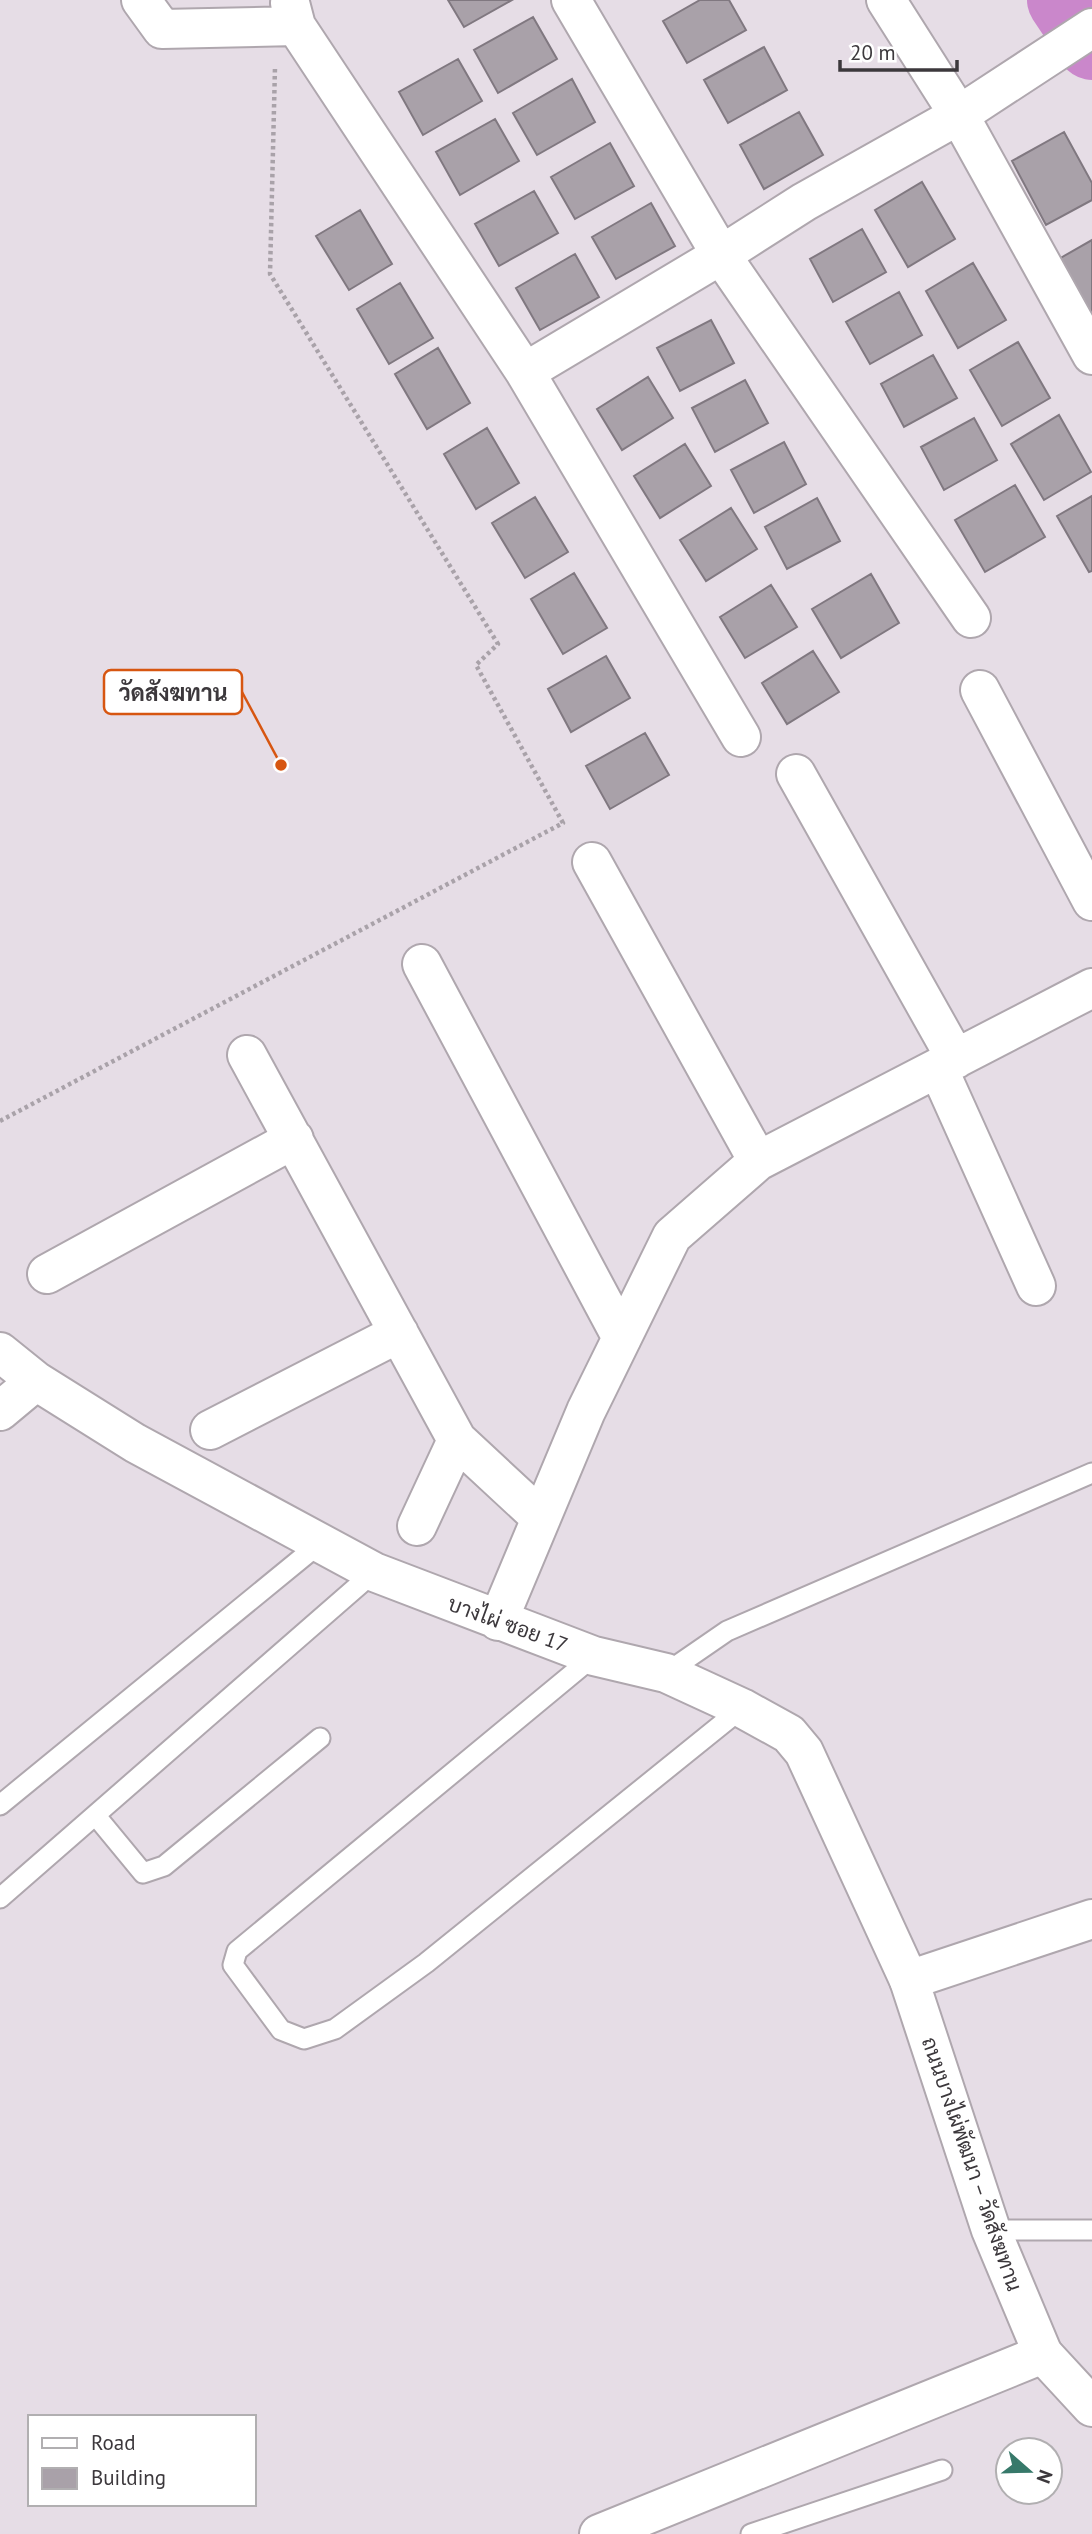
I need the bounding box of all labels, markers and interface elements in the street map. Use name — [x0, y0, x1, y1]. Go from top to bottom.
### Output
scale bar — [840, 28, 957, 72]
text: 20 m — [850, 39, 896, 66]
callout: วัดสังฆทาน — [104, 670, 242, 714]
text: วัดสังฆทาน — [118, 678, 228, 707]
street label: บางไผ่ ซอย 17 — [444, 1590, 572, 1658]
street label: ถนนบางไผ่พัฒนา – วัดสังฆทาน — [916, 2033, 1028, 2295]
legend — [28, 2415, 256, 2506]
text: Road — [91, 2429, 135, 2456]
north arrow — [994, 2436, 1064, 2506]
text: Building — [91, 2464, 166, 2491]
text: N — [1032, 2467, 1058, 2487]

